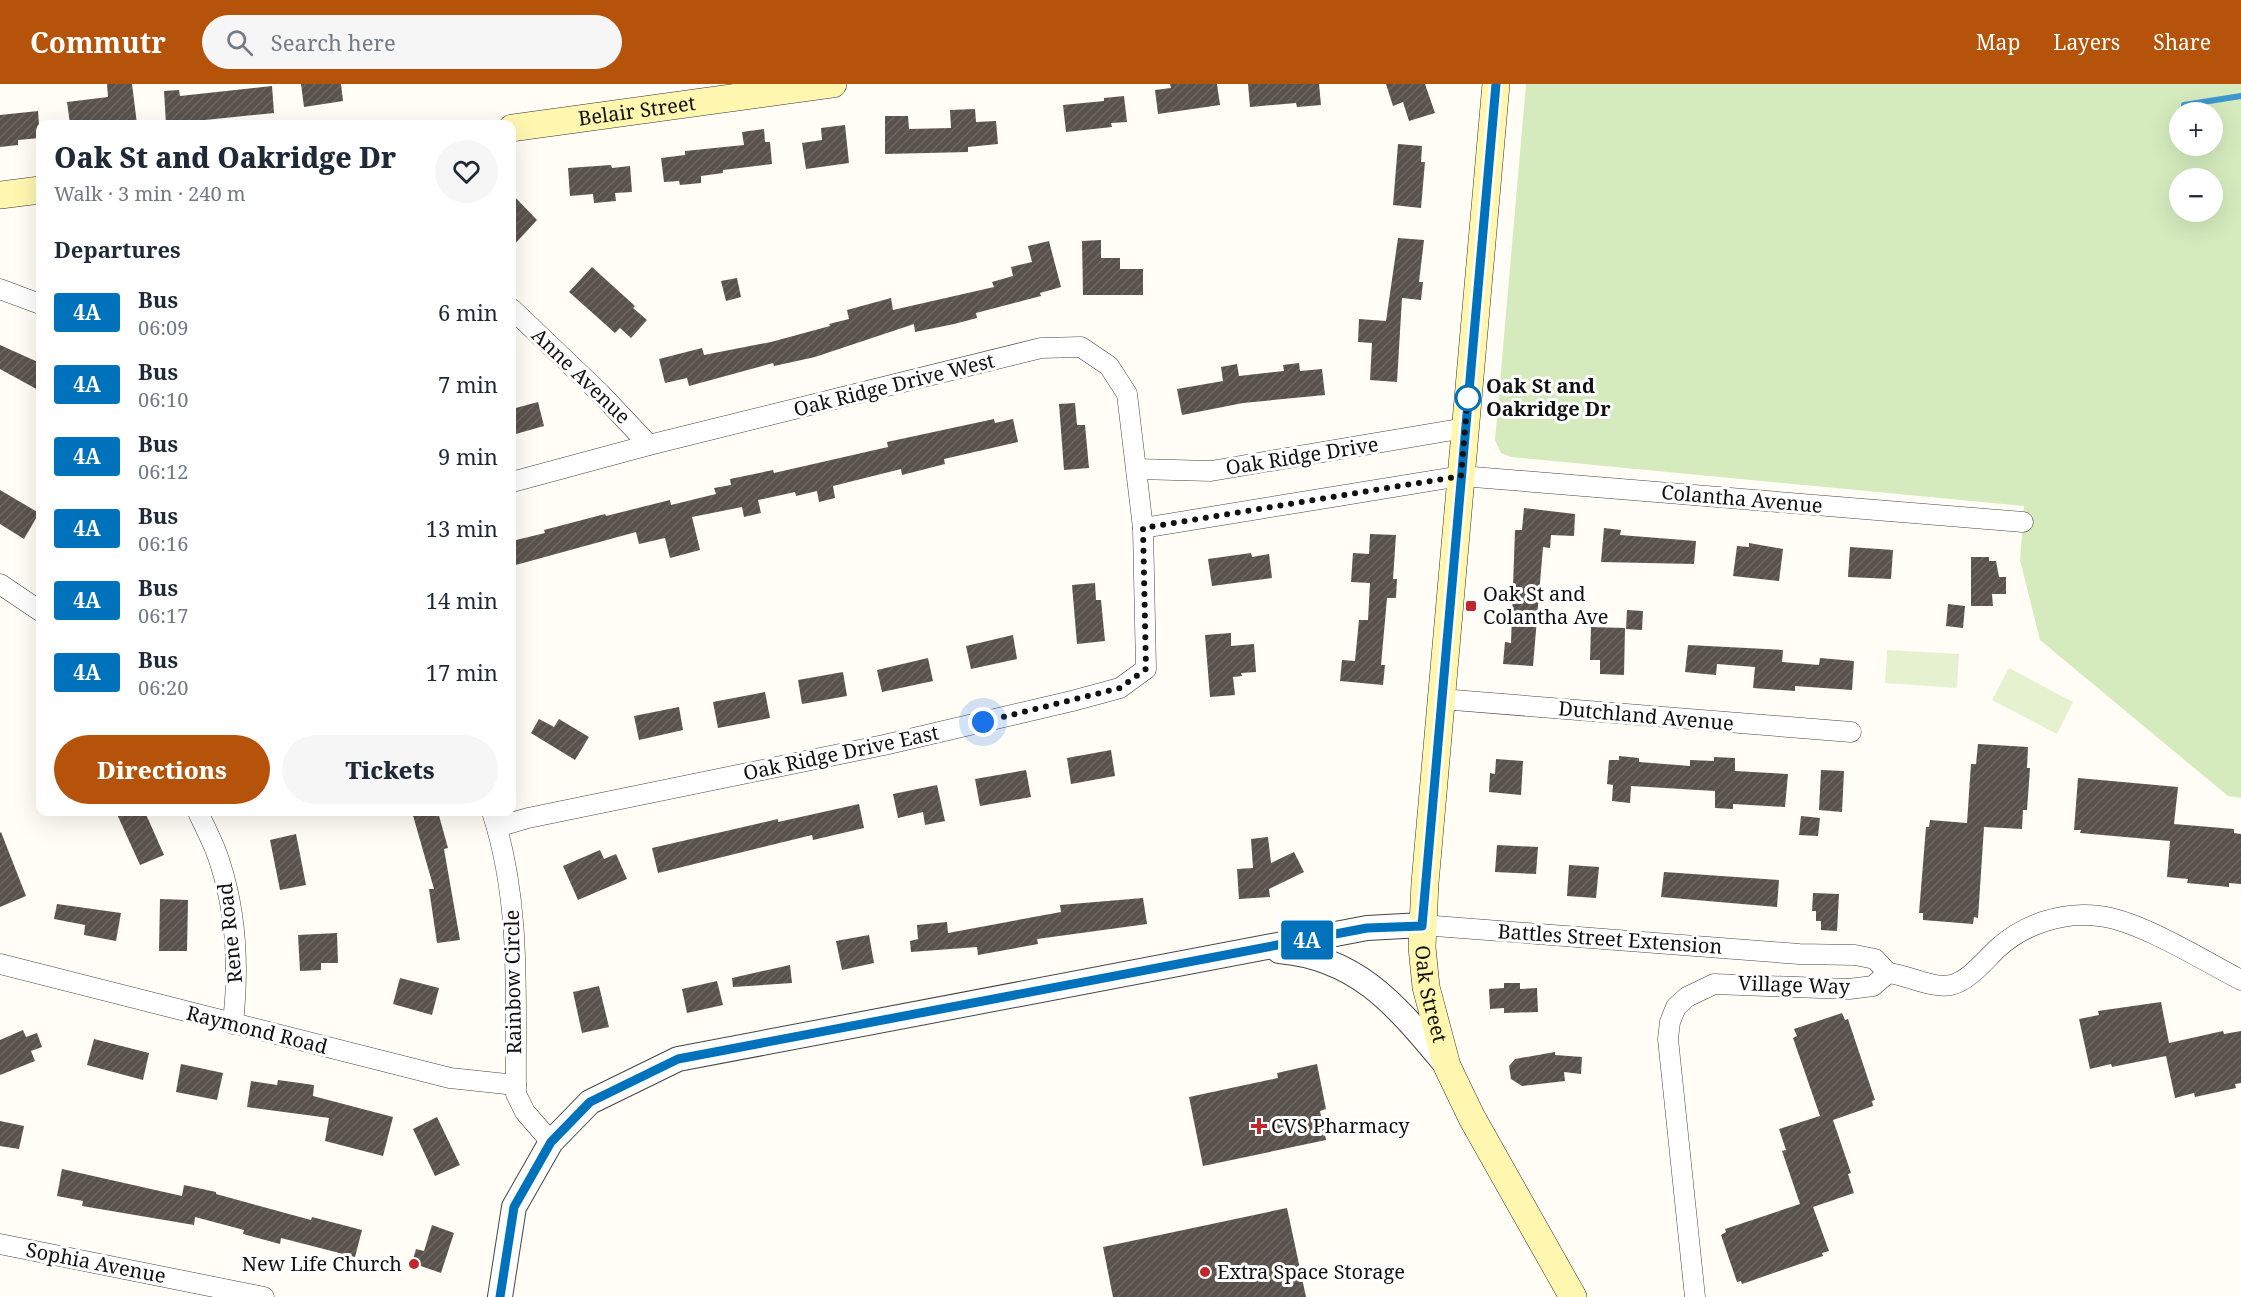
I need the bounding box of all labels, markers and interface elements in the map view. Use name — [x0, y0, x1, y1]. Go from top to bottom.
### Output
search box — [202, 15, 622, 69]
text: Commutr — [30, 23, 166, 61]
icon: search — [223, 26, 256, 59]
text: Search here — [271, 27, 396, 57]
text: Map — [1976, 28, 2020, 56]
text: Layers — [2053, 28, 2120, 56]
text: Share — [2153, 28, 2211, 56]
street label: Belair Street — [576, 89, 697, 132]
map controls — [2169, 102, 2223, 222]
button: + — [2169, 102, 2223, 156]
text: Oak St and Oakridge Dr — [54, 138, 396, 176]
button: heart — [435, 140, 498, 203]
button: − — [2169, 168, 2223, 222]
text: Walk · 3 min · 240 m — [54, 180, 246, 207]
text: Departures — [54, 234, 181, 264]
text: Bus — [138, 284, 178, 314]
text: 6 min — [438, 297, 498, 327]
text: 4A — [73, 298, 101, 326]
text: 06:09 — [138, 314, 188, 341]
street label: Anne Avenue — [526, 322, 637, 430]
street label: Oak Ridge Drive West — [791, 347, 997, 423]
text: Bus — [138, 356, 178, 386]
text: 7 min — [438, 369, 498, 399]
text: 4A — [73, 370, 101, 398]
place label: Oak St and Oakridge Dr — [1486, 372, 1611, 422]
marker: Oak St and Oakridge Dr — [1455, 385, 1481, 411]
text: 06:10 — [138, 386, 188, 413]
text: Bus — [138, 428, 178, 458]
street label: Oak Ridge Drive — [1224, 430, 1380, 481]
text: 9 min — [438, 441, 498, 471]
text: 4A — [73, 442, 101, 470]
text: 06:12 — [138, 458, 188, 485]
street label: Colantha Avenue — [1660, 478, 1824, 519]
text: Bus — [138, 500, 178, 530]
text: 13 min — [426, 513, 498, 543]
text: 4A — [73, 514, 101, 542]
text: 06:16 — [138, 530, 188, 557]
text: Bus — [138, 572, 178, 602]
place label: Oak St and Colantha Ave — [1483, 580, 1609, 630]
text: 14 min — [426, 585, 498, 615]
text: 4A — [73, 586, 101, 614]
marker: Oak St and Colantha Ave — [1464, 599, 1478, 613]
text: 06:17 — [138, 602, 188, 629]
text: Bus — [138, 644, 178, 674]
text: 17 min — [426, 657, 498, 687]
text: 4A — [73, 658, 101, 686]
text: 06:20 — [138, 674, 188, 701]
street label: Dutchland Avenue — [1557, 694, 1735, 737]
your location — [968, 707, 998, 737]
street label: Oak Ridge Drive East — [741, 719, 941, 786]
button: Directions — [54, 735, 270, 804]
button: Tickets — [282, 735, 498, 804]
street label: Rene Road — [211, 882, 248, 985]
street label: Rainbow Circle — [498, 909, 527, 1055]
street label: Battles Street Extension — [1497, 917, 1723, 960]
line badge: 4A — [1280, 920, 1334, 960]
text: 4A — [1293, 926, 1321, 954]
street label: Oak Street — [1409, 944, 1454, 1045]
street label: Village Way — [1738, 969, 1851, 1000]
street label: Raymond Road — [184, 999, 330, 1060]
place label: CVS Pharmacy — [1271, 1112, 1410, 1139]
marker: CVS Pharmacy — [1252, 1119, 1266, 1133]
street label: Sophia Avenue — [24, 1236, 168, 1289]
place label: New Life Church — [242, 1250, 402, 1277]
marker: New Life Church — [407, 1257, 421, 1271]
place label: Extra Space Storage — [1217, 1258, 1405, 1285]
marker: Extra Space Storage — [1198, 1265, 1212, 1279]

